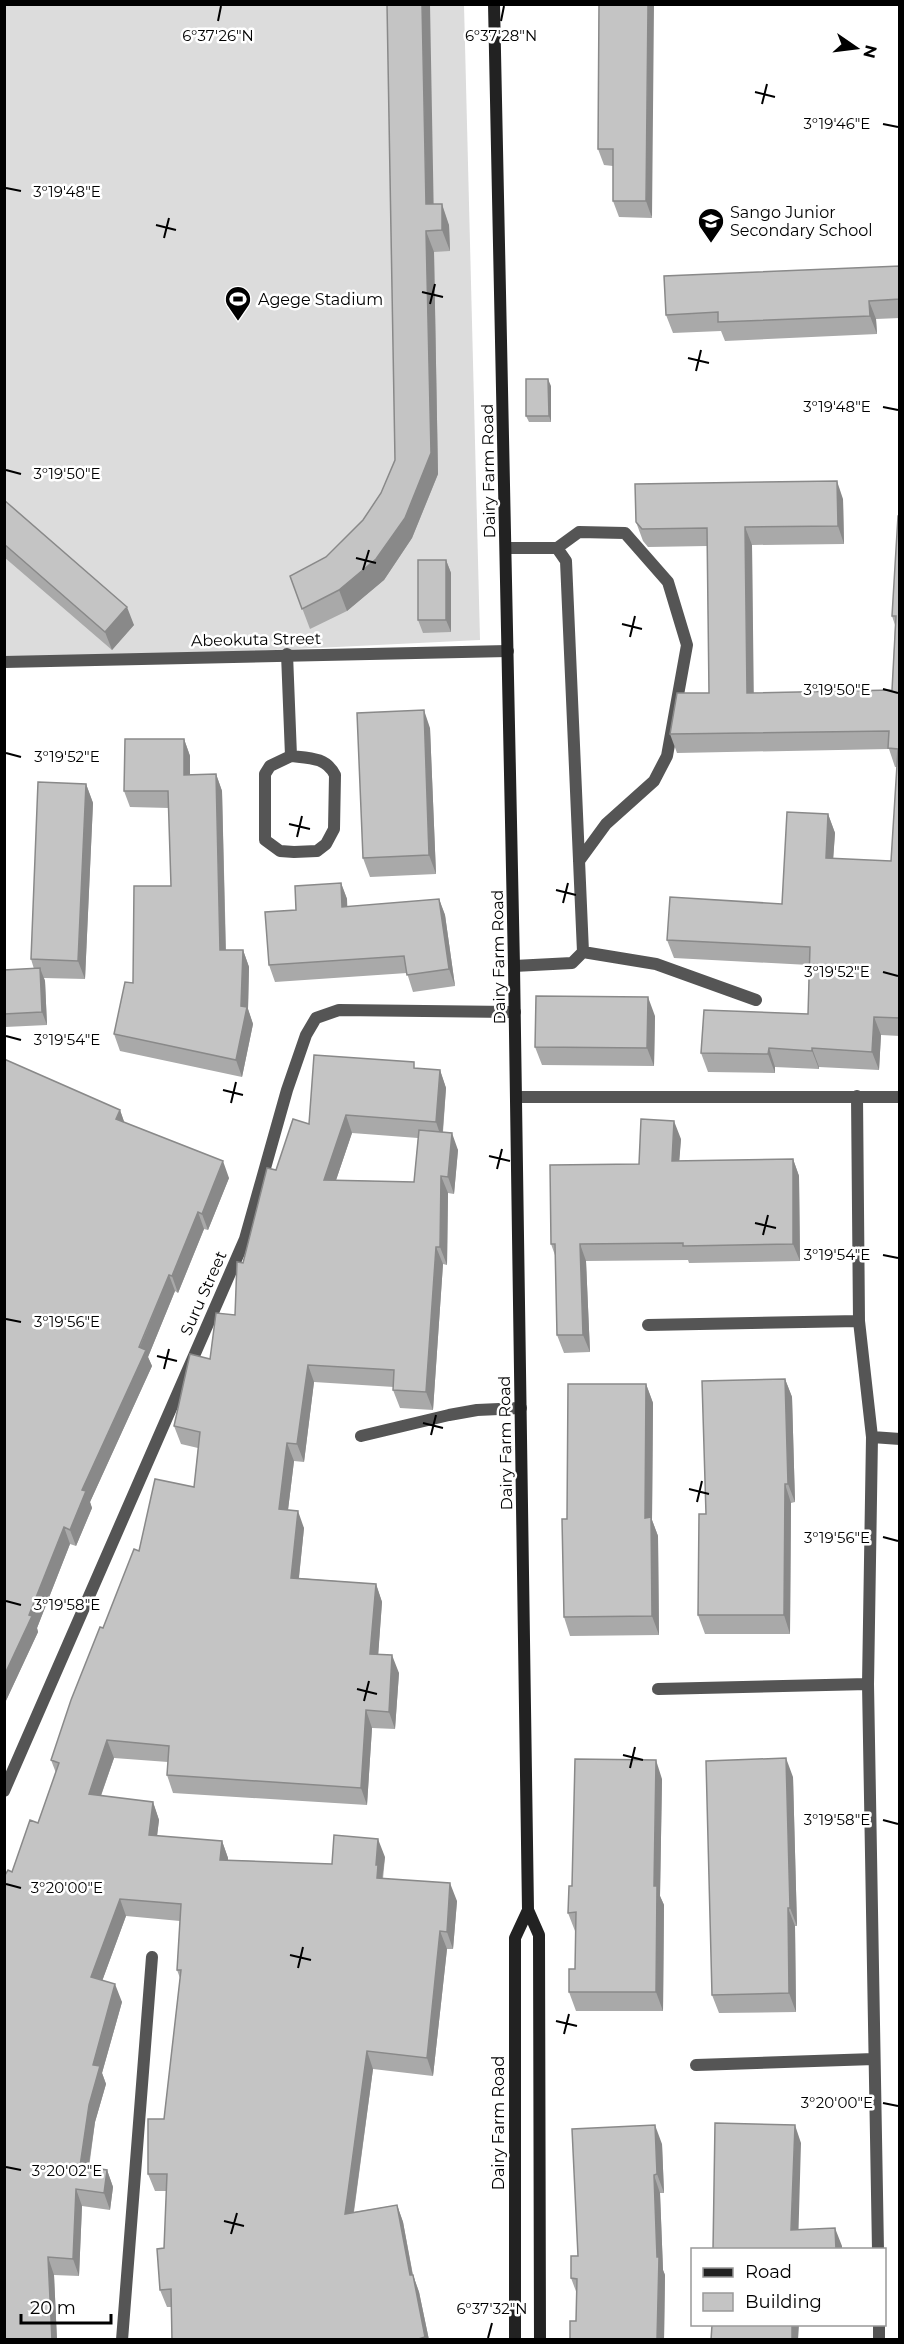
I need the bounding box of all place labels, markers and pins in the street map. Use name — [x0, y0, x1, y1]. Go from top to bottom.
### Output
place label: Sango Junior Secondary School — [730, 203, 873, 240]
school or university icon: Sango Junior Secondary School — [696, 206, 726, 244]
sports icon: Agege Stadium — [223, 284, 253, 322]
place label: Agege Stadium — [258, 290, 383, 309]

